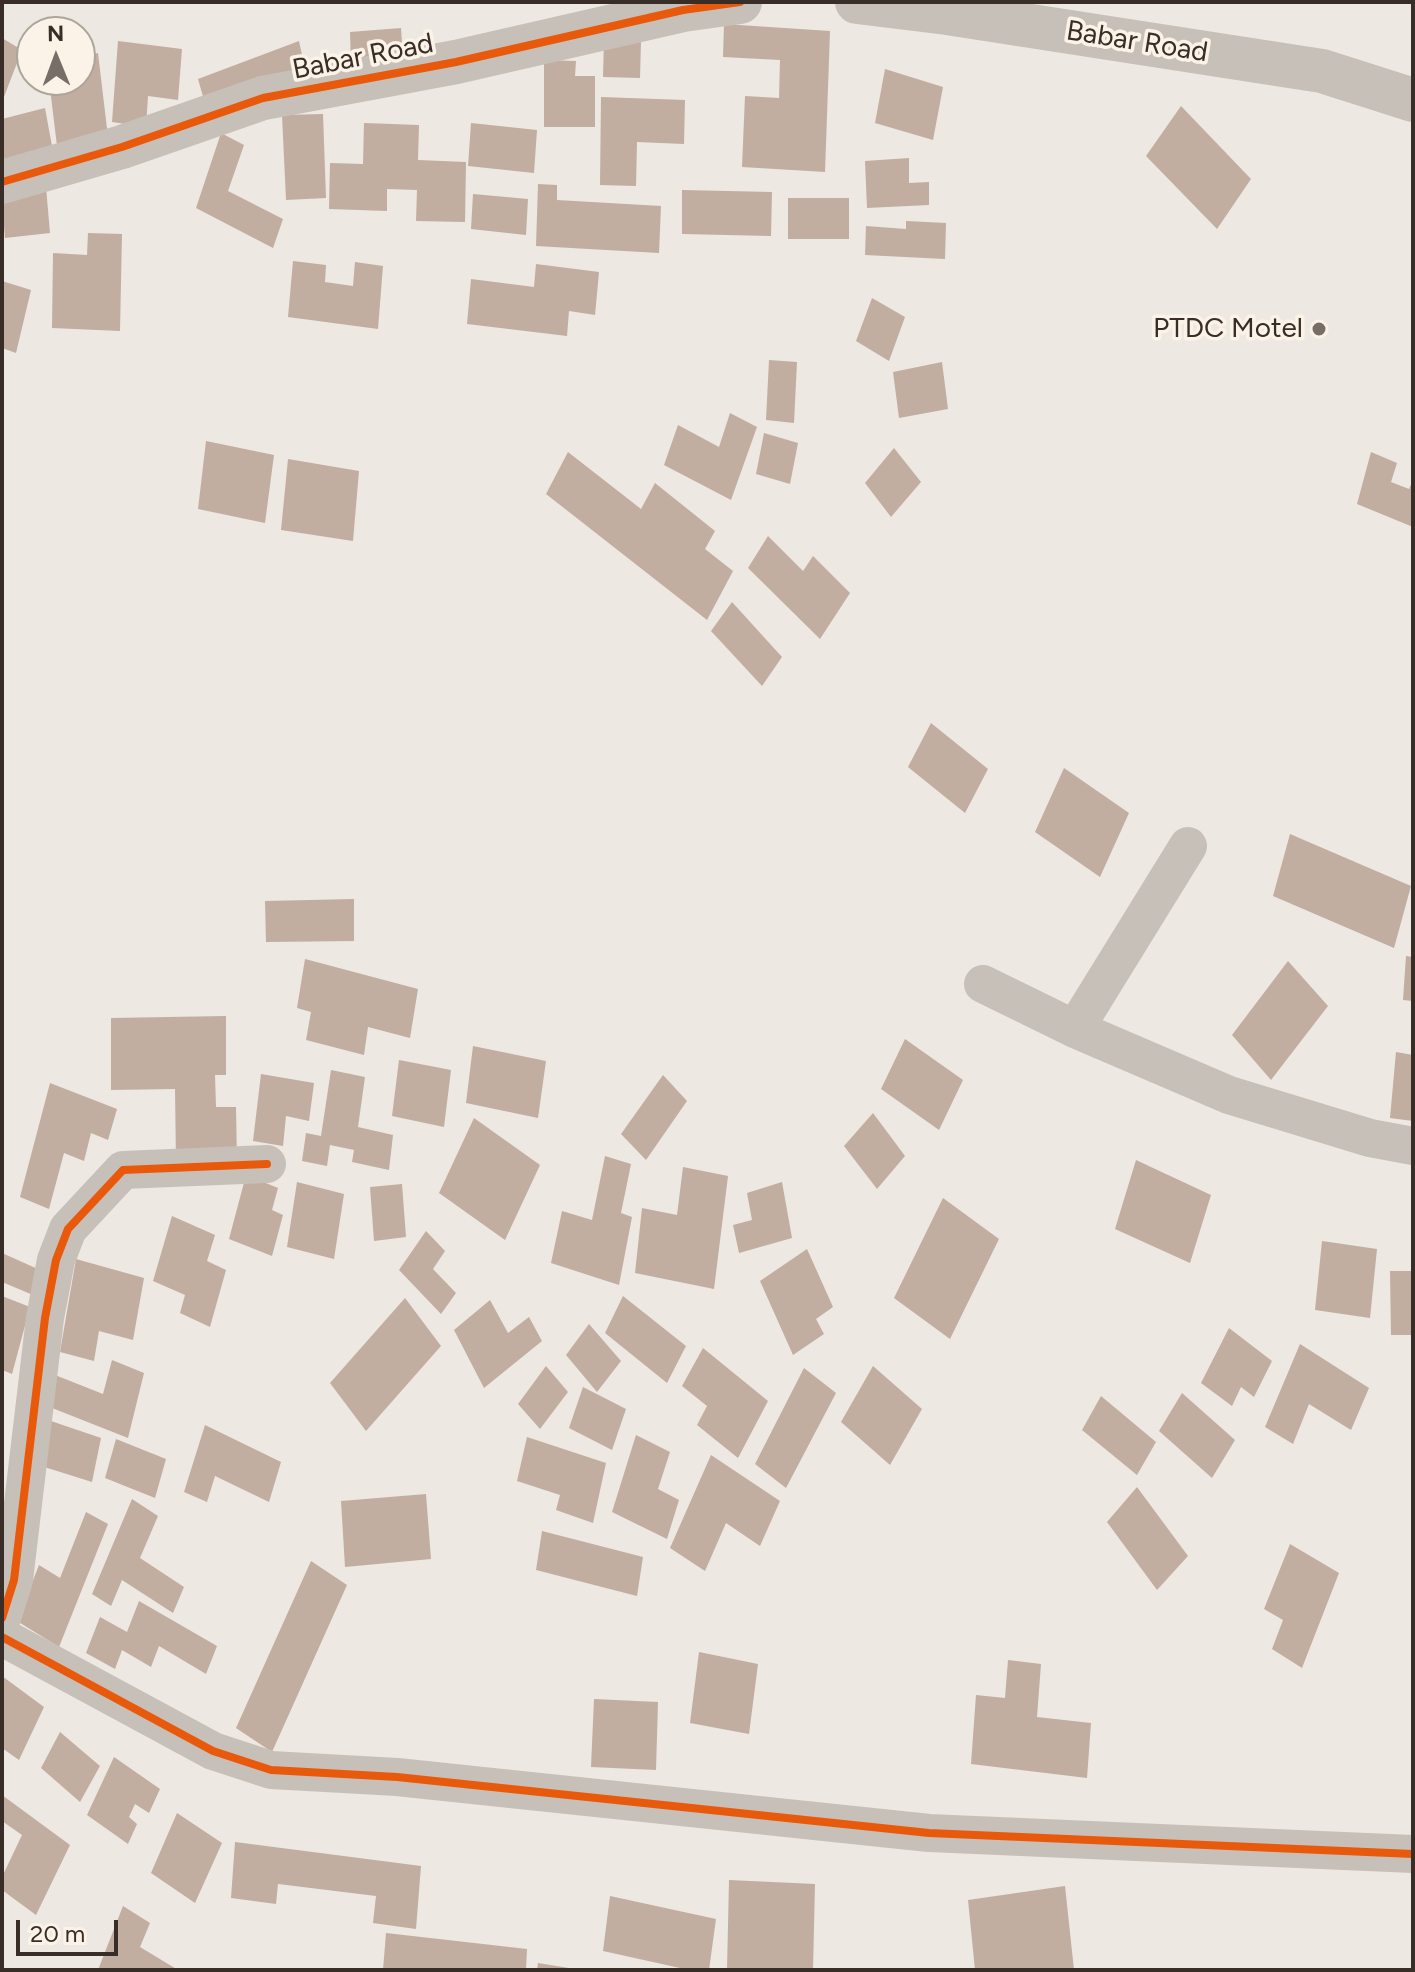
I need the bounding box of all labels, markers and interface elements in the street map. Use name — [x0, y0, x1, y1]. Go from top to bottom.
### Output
street label: Babar Road — [1064, 14, 1210, 70]
north arrow — [16, 16, 96, 96]
text: N — [47, 20, 64, 47]
street label: Babar Road — [290, 27, 436, 87]
place label: PTDC Motel — [1153, 312, 1303, 346]
marker: PTDC Motel — [1310, 320, 1328, 338]
scale bar — [20, 1904, 122, 1954]
text: 20 m — [30, 1919, 85, 1948]

